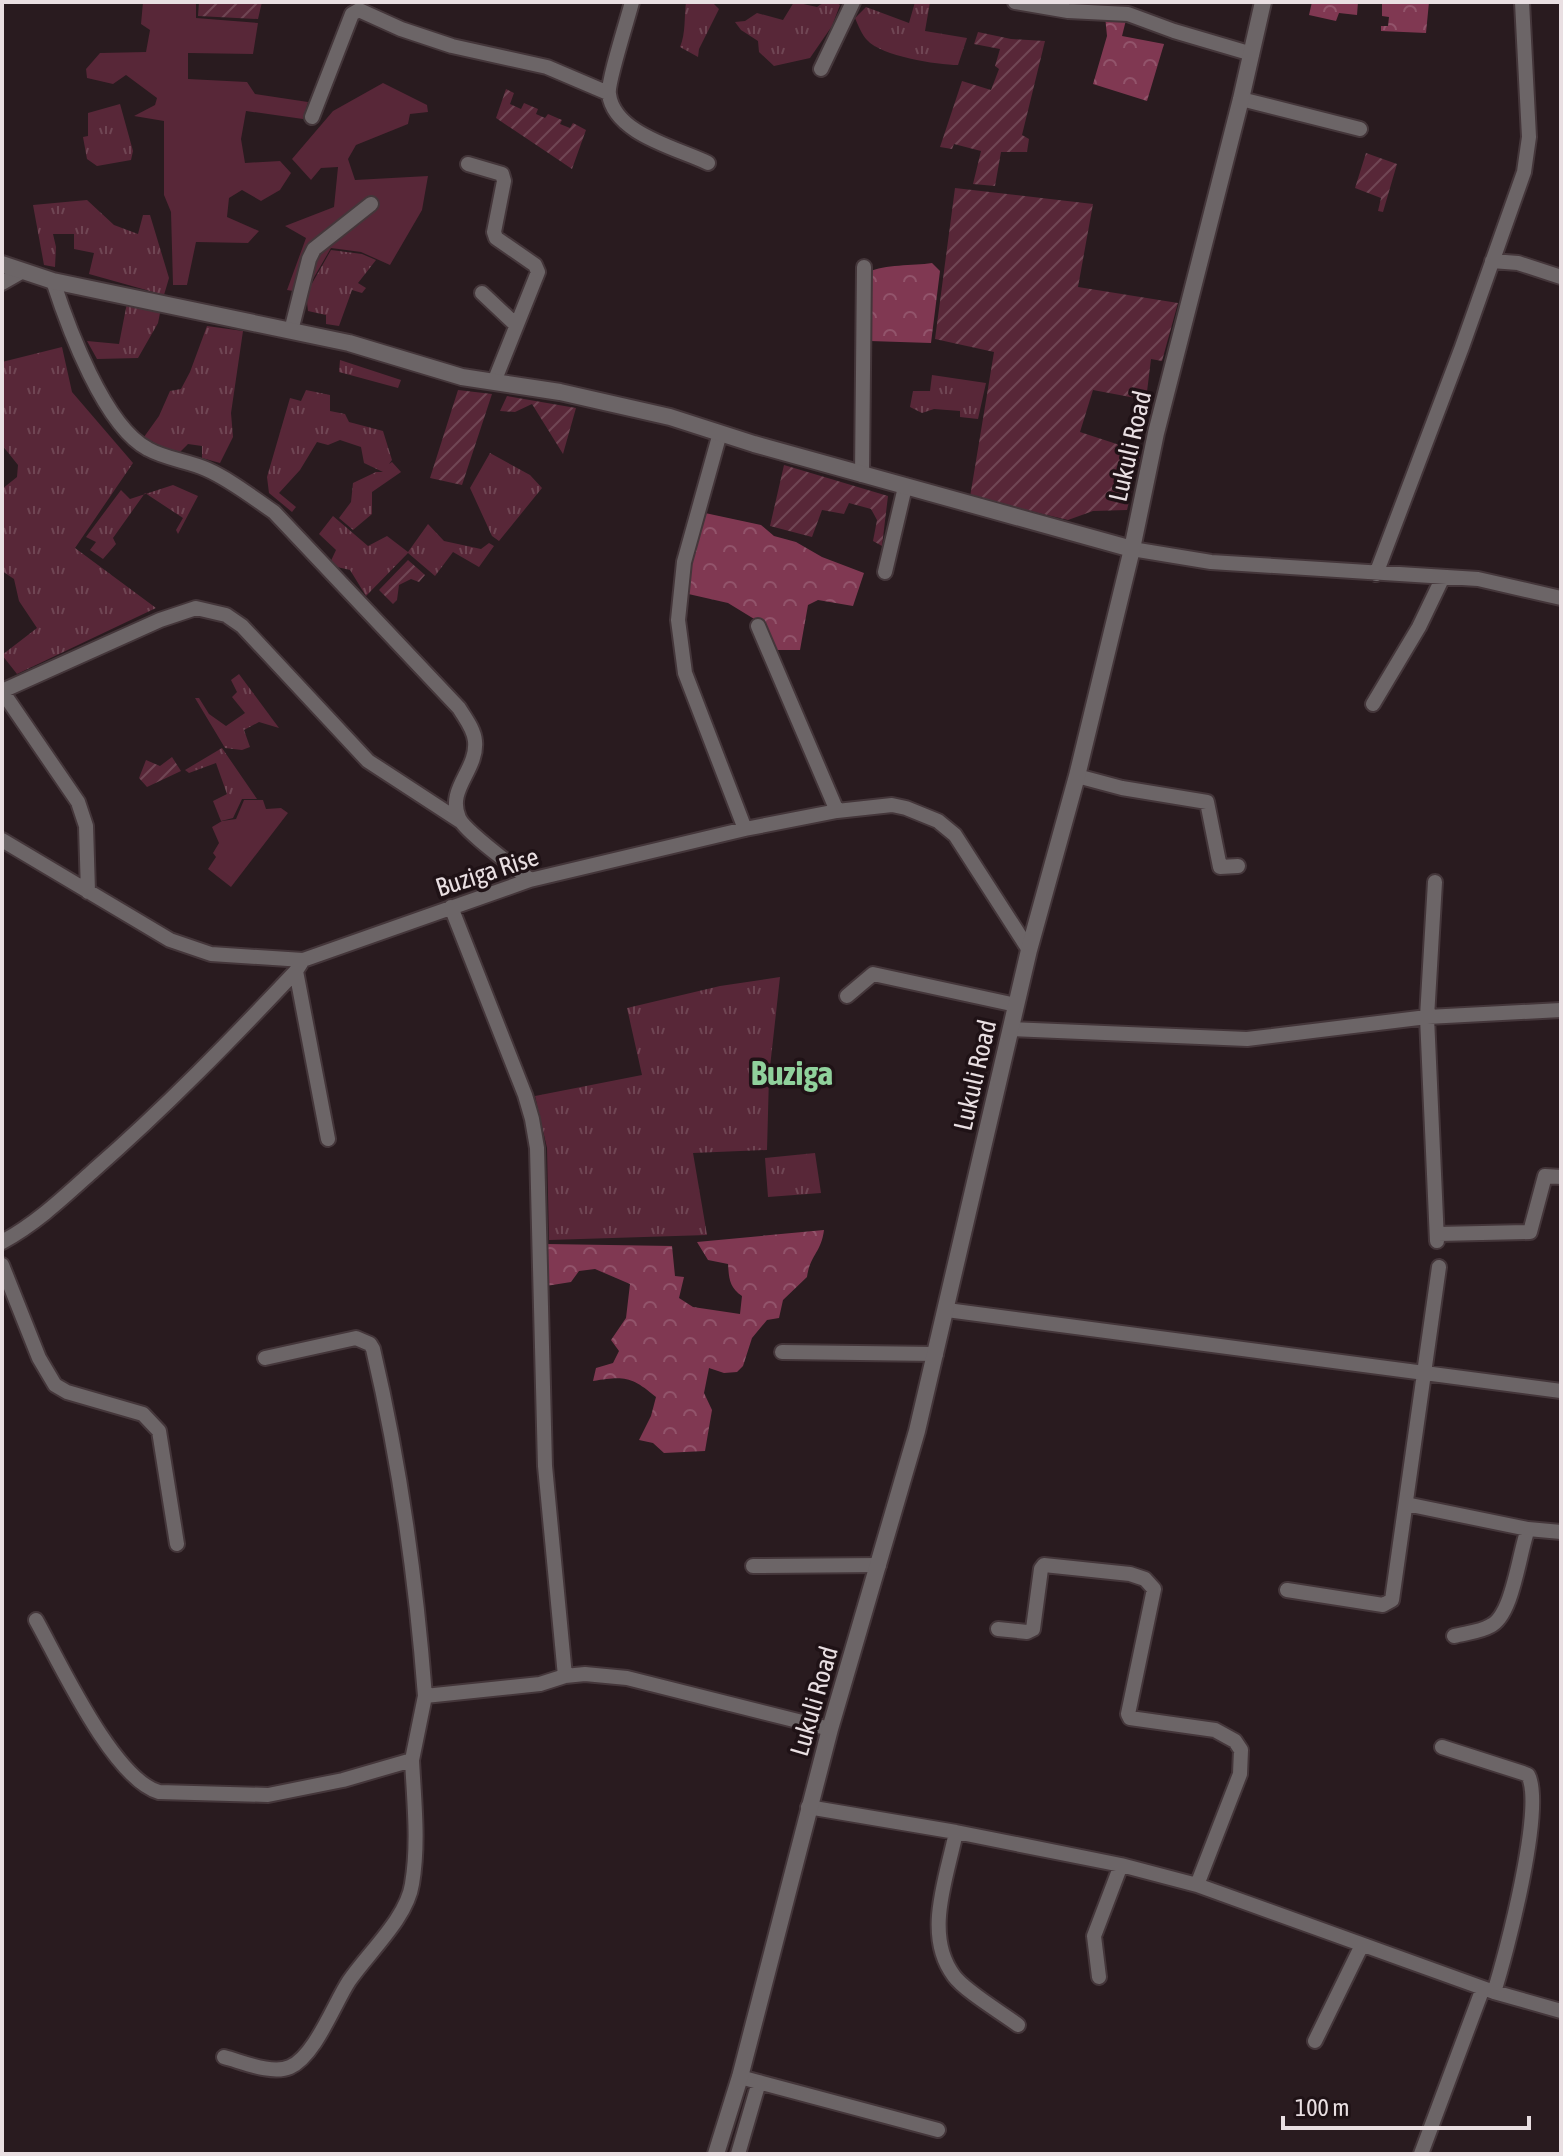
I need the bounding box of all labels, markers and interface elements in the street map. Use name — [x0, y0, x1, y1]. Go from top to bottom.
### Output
street label: Lukuli Road — [1103, 388, 1157, 504]
street label: Buziga Rise — [432, 841, 542, 903]
street label: Lukuli Road — [948, 1017, 1002, 1133]
district label: Buziga — [751, 1053, 833, 1092]
street label: Lukuli Road — [784, 1643, 844, 1759]
scale bar — [1283, 2080, 1529, 2130]
text: 100 m — [1295, 2094, 1349, 2121]

